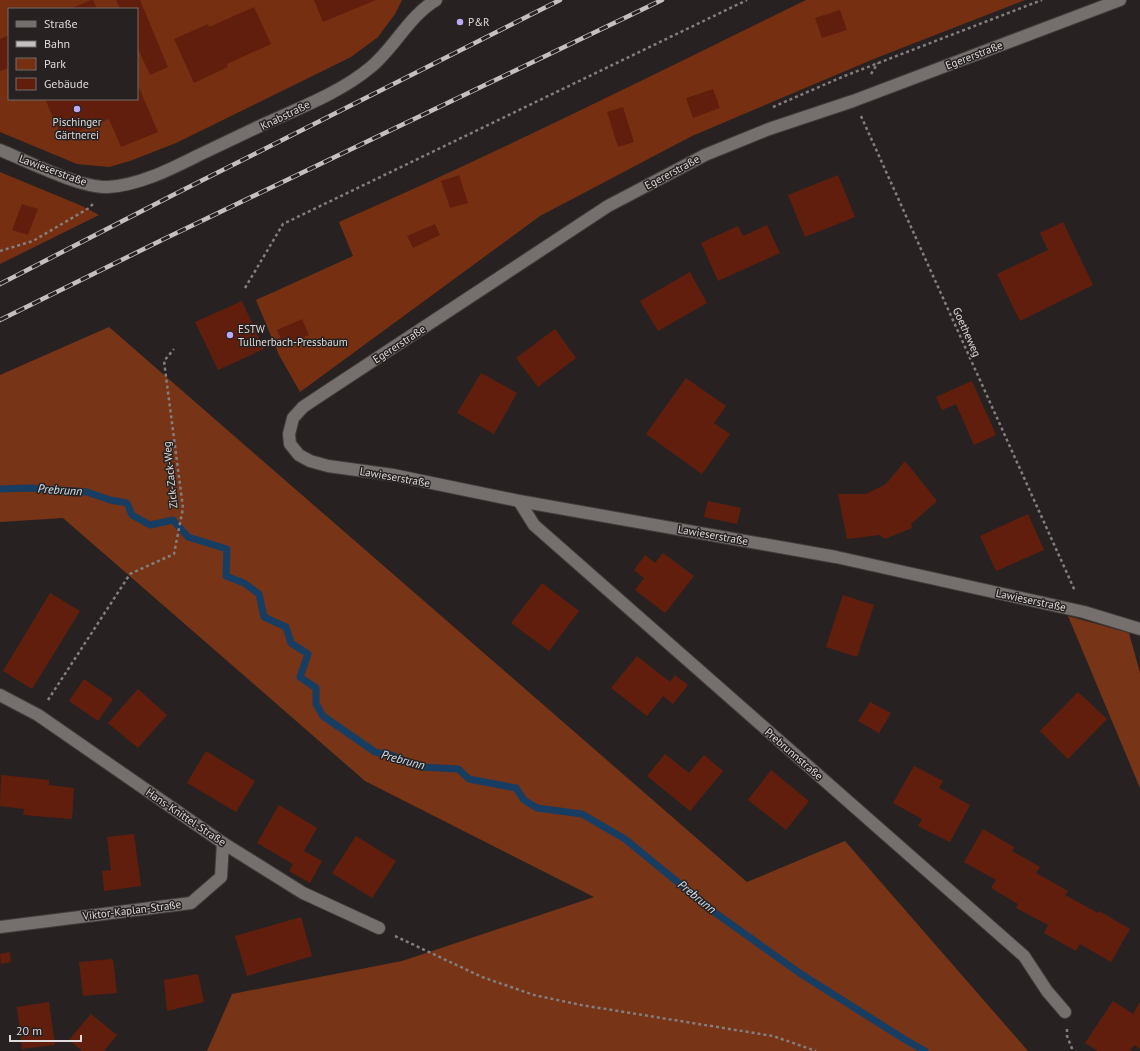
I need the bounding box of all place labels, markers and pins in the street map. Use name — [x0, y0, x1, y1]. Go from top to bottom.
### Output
place label: P&R — [468, 15, 490, 29]
marker: P&R — [455, 17, 465, 27]
marker: Pischinger Gärtnerei — [72, 104, 82, 114]
place label: Pischinger Gärtnerei — [53, 115, 102, 142]
place label: ESTW Tullnerbach-Pressbaum — [238, 322, 348, 349]
marker: ESTW Tullnerbach-Pressbaum — [225, 330, 235, 340]

